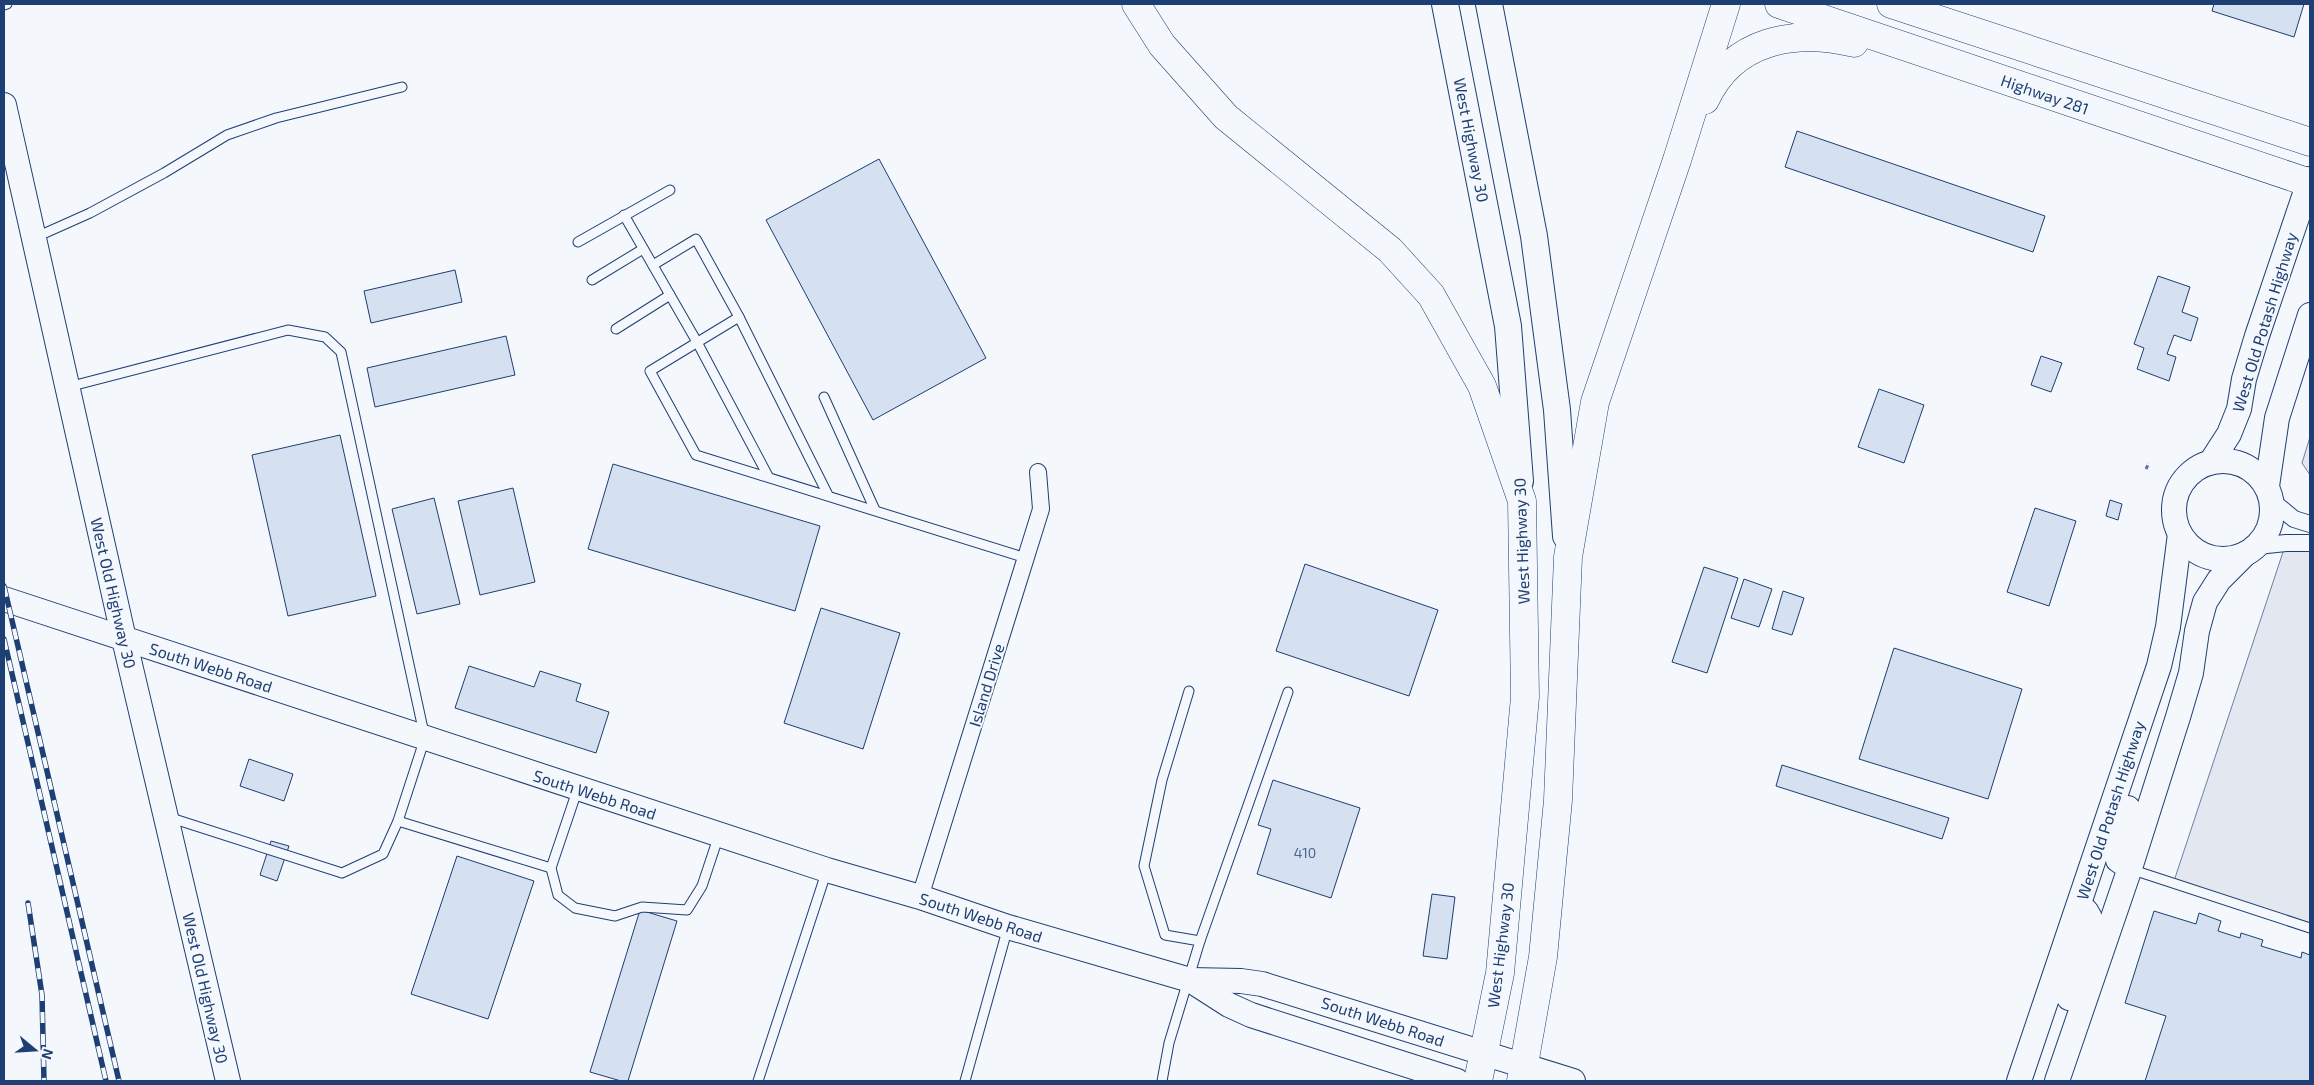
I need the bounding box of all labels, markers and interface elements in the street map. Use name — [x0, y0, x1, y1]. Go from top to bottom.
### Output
street label: Highway 281 — [1999, 70, 2091, 118]
street label: West Highway 30 — [1451, 76, 1493, 204]
street label: West Old Potash Highway — [2228, 229, 2301, 414]
street label: West Highway 30 — [1509, 478, 1533, 604]
street label: West Old Highway 30 — [87, 516, 141, 670]
street label: South Webb Road — [147, 638, 275, 696]
street label: Island Drive — [964, 641, 1008, 729]
street label: West Old Potash Highway — [2072, 718, 2148, 902]
street label: South Webb Road — [531, 765, 659, 823]
house number: 410 — [1294, 844, 1316, 861]
street label: West Highway 30 — [1483, 881, 1517, 1009]
street label: South Webb Road — [917, 888, 1045, 946]
street label: West Old Highway 30 — [179, 911, 233, 1065]
street label: South Webb Road — [1319, 992, 1447, 1050]
north arrow — [10, 1025, 60, 1075]
text: N — [38, 1047, 57, 1062]

